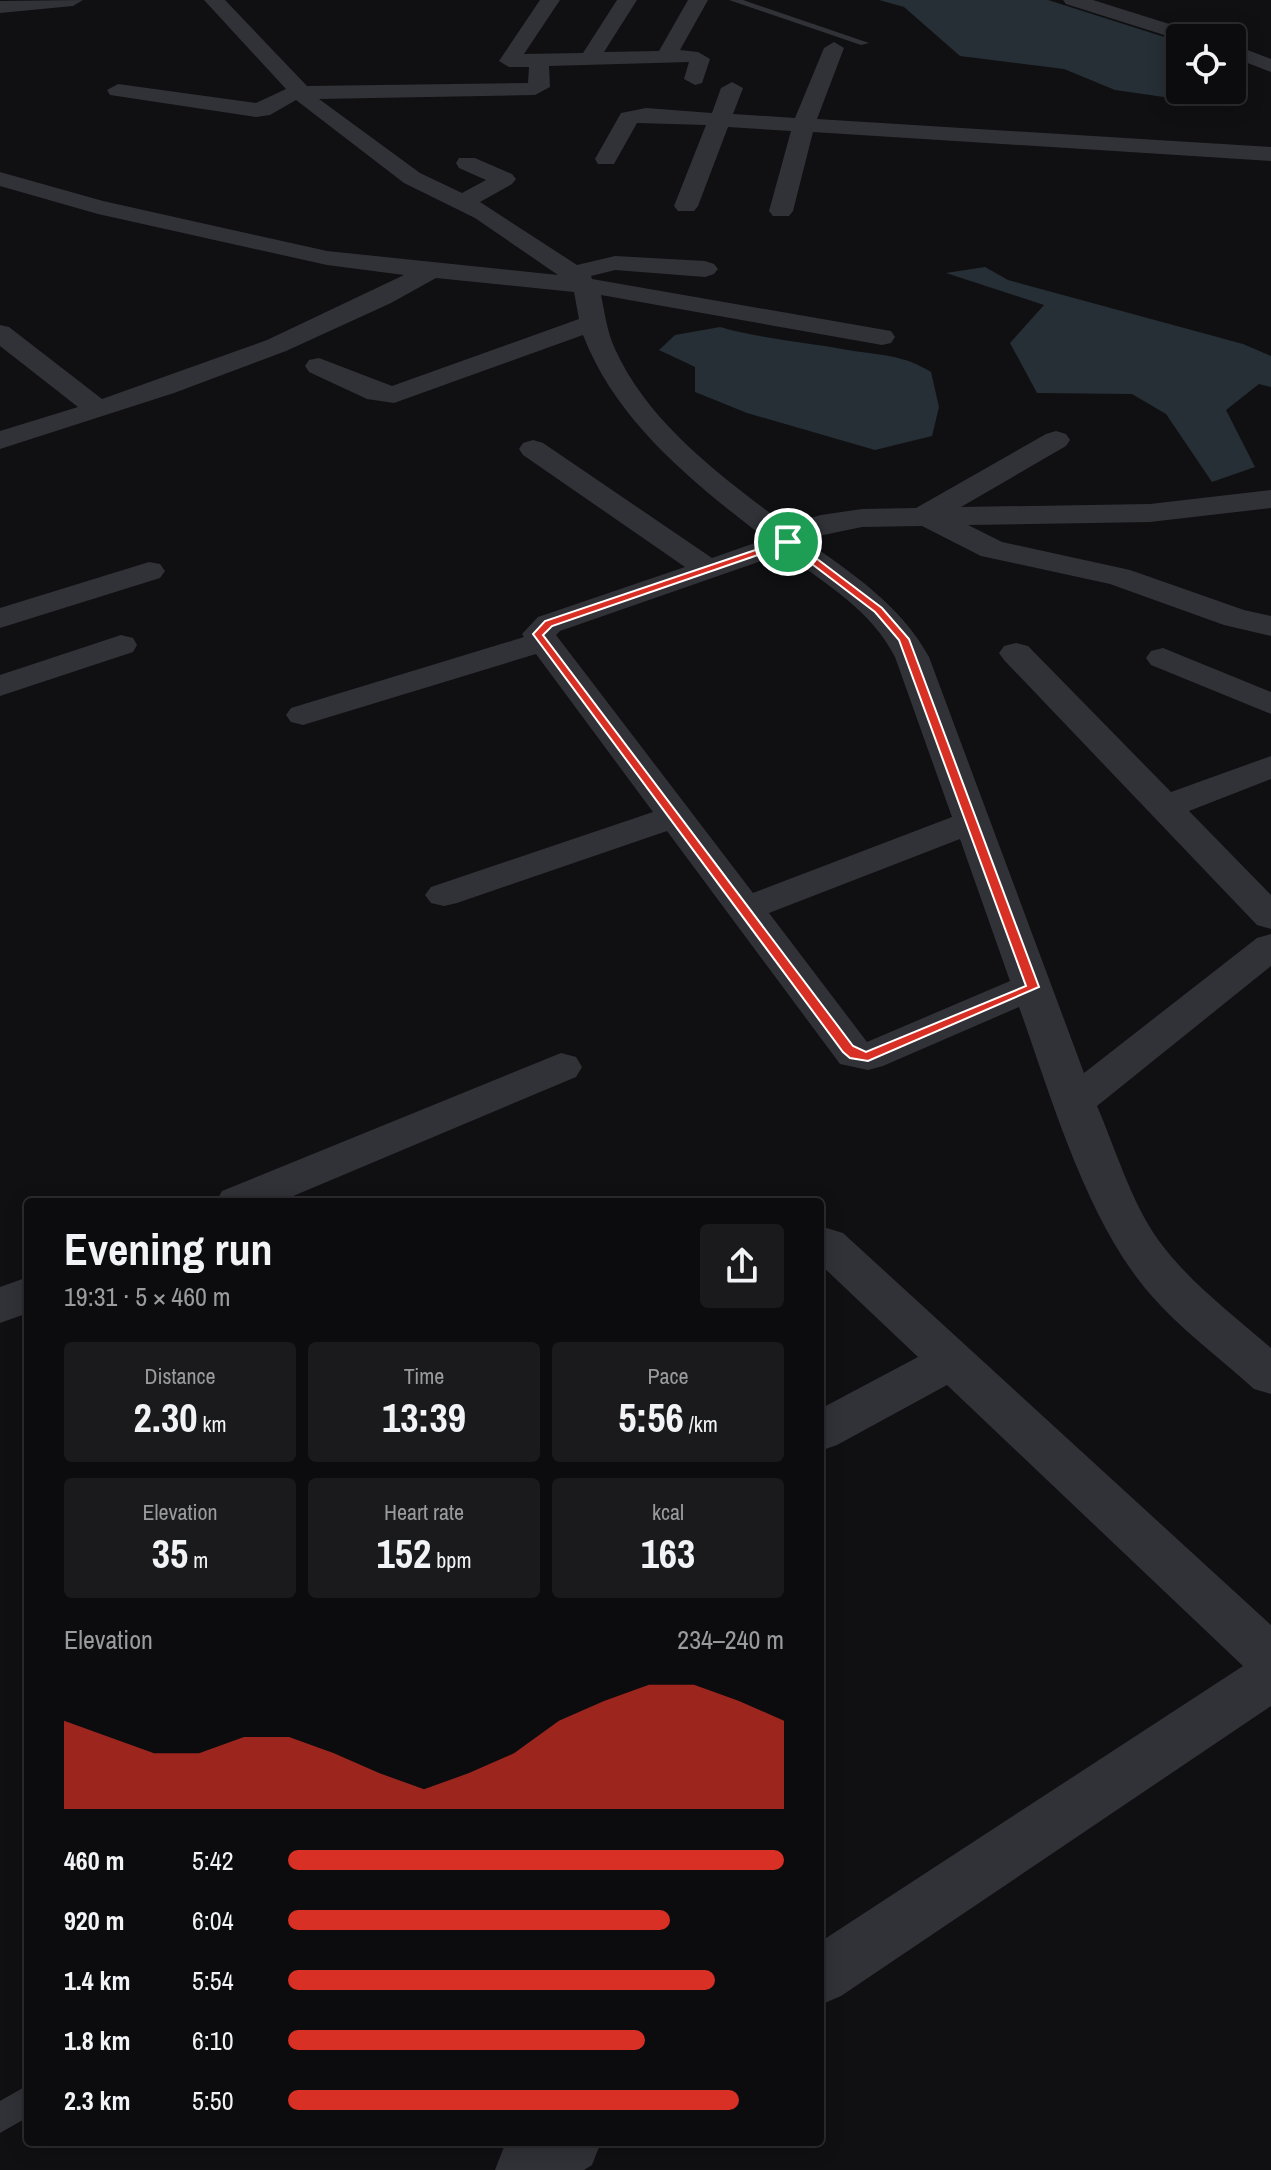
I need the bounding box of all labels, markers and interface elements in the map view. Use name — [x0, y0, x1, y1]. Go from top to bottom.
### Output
map controls — [1166, 24, 1246, 104]
button: locate — [1166, 24, 1246, 104]
pin — [754, 508, 822, 576]
icon: arrive — [766, 520, 810, 564]
text: Evening run — [64, 1219, 273, 1279]
button: share — [700, 1224, 784, 1308]
text: 19:31 · 5 × 460 m — [64, 1279, 231, 1314]
text: Distance — [144, 1361, 216, 1391]
text: Time — [404, 1361, 444, 1391]
text: Pace — [647, 1361, 689, 1391]
text: 2.30 — [134, 1391, 197, 1444]
text: 13:39 — [382, 1391, 466, 1444]
text: 5:56 — [618, 1391, 684, 1444]
text: km — [197, 1409, 226, 1439]
text: /km — [684, 1409, 718, 1439]
text: Elevation — [142, 1497, 218, 1527]
text: Heart rate — [384, 1497, 464, 1527]
text: kcal — [652, 1497, 684, 1527]
text: 35 — [152, 1527, 188, 1580]
text: 152 — [377, 1527, 431, 1580]
text: 163 — [641, 1527, 695, 1580]
text: m — [188, 1545, 208, 1575]
text: bpm — [431, 1545, 471, 1575]
text: Elevation — [64, 1622, 153, 1657]
text: 234–240 m — [677, 1622, 784, 1657]
text: 460 m — [64, 1843, 124, 1878]
text: 5:42 — [192, 1843, 234, 1878]
text: 920 m — [64, 1903, 124, 1938]
text: 6:04 — [192, 1903, 234, 1938]
text: 1.4 km — [64, 1963, 130, 1998]
text: 5:54 — [192, 1963, 234, 1998]
text: 1.8 km — [64, 2023, 130, 2058]
text: 6:10 — [192, 2023, 234, 2058]
text: 2.3 km — [64, 2083, 130, 2118]
text: 5:50 — [192, 2083, 234, 2118]

